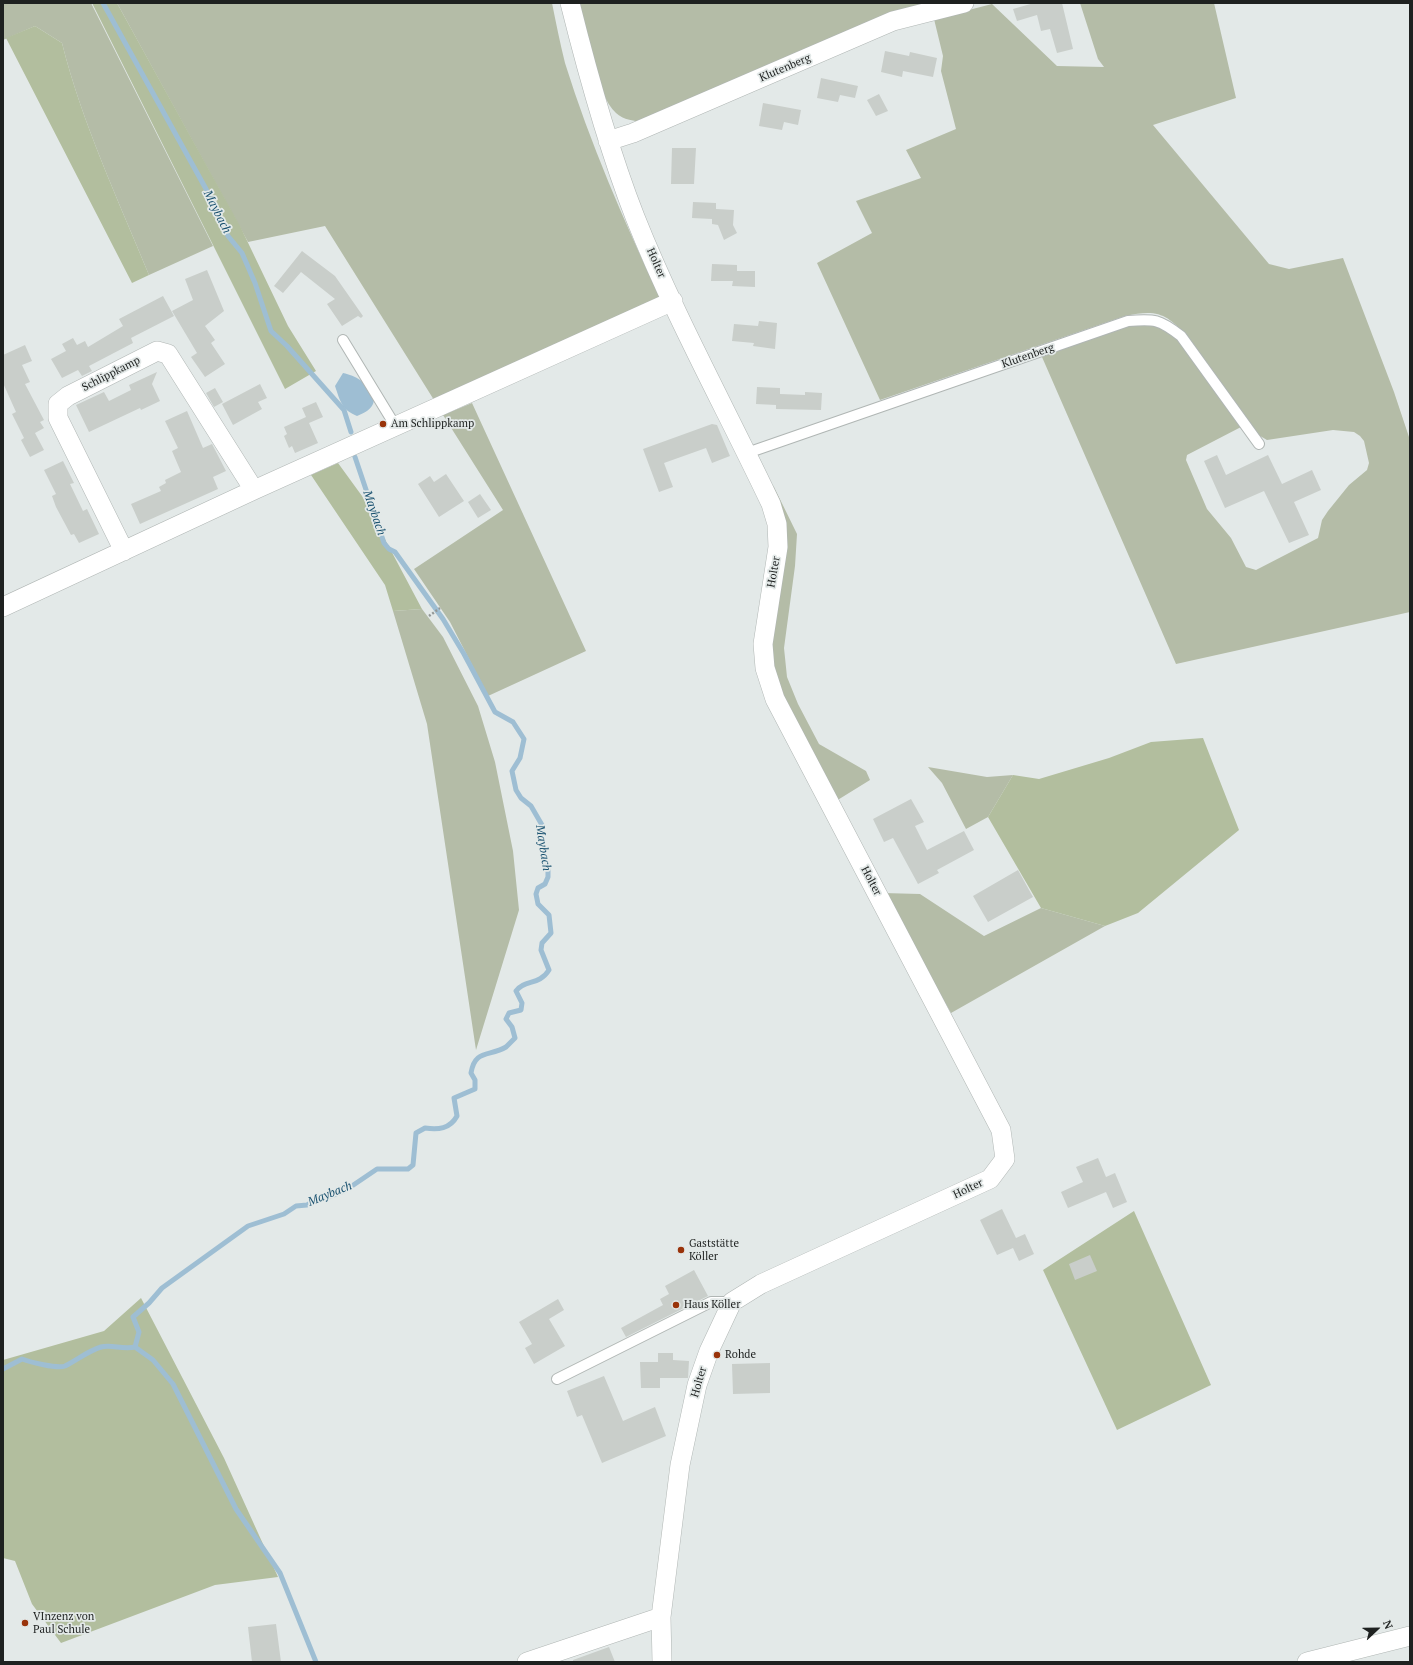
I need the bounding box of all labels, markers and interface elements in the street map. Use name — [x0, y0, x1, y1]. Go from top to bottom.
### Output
street label: Klutenberg — [757, 51, 813, 85]
water label: Maybach — [200, 188, 234, 236]
street label: Holter — [644, 246, 668, 280]
street label: Klutenberg — [1000, 341, 1056, 371]
street label: Schlippkamp — [80, 354, 142, 394]
place label: Am Schlippkamp — [391, 417, 474, 431]
marker: Am Schlippkamp — [378, 419, 388, 429]
water label: Maybach — [360, 489, 388, 537]
street label: Holter — [765, 555, 783, 589]
water label: Maybach — [532, 824, 554, 872]
street label: Holter — [858, 864, 884, 898]
street label: Holter — [951, 1176, 985, 1202]
water label: Maybach — [306, 1179, 354, 1209]
place label: Gaststätte Köller — [689, 1237, 739, 1263]
marker: Gaststätte Köller — [676, 1245, 686, 1255]
place label: Haus Köller — [684, 1298, 740, 1312]
marker: Haus Köller — [671, 1300, 681, 1310]
place label: Rohde — [725, 1348, 756, 1362]
marker: Rohde — [712, 1350, 722, 1360]
street label: Holter — [688, 1365, 710, 1399]
north arrow — [1357, 1609, 1397, 1649]
place label: VInzenz von Paul Schule — [33, 1610, 94, 1636]
marker: VInzenz von Paul Schule — [20, 1618, 30, 1628]
text: N — [1380, 1618, 1396, 1631]

